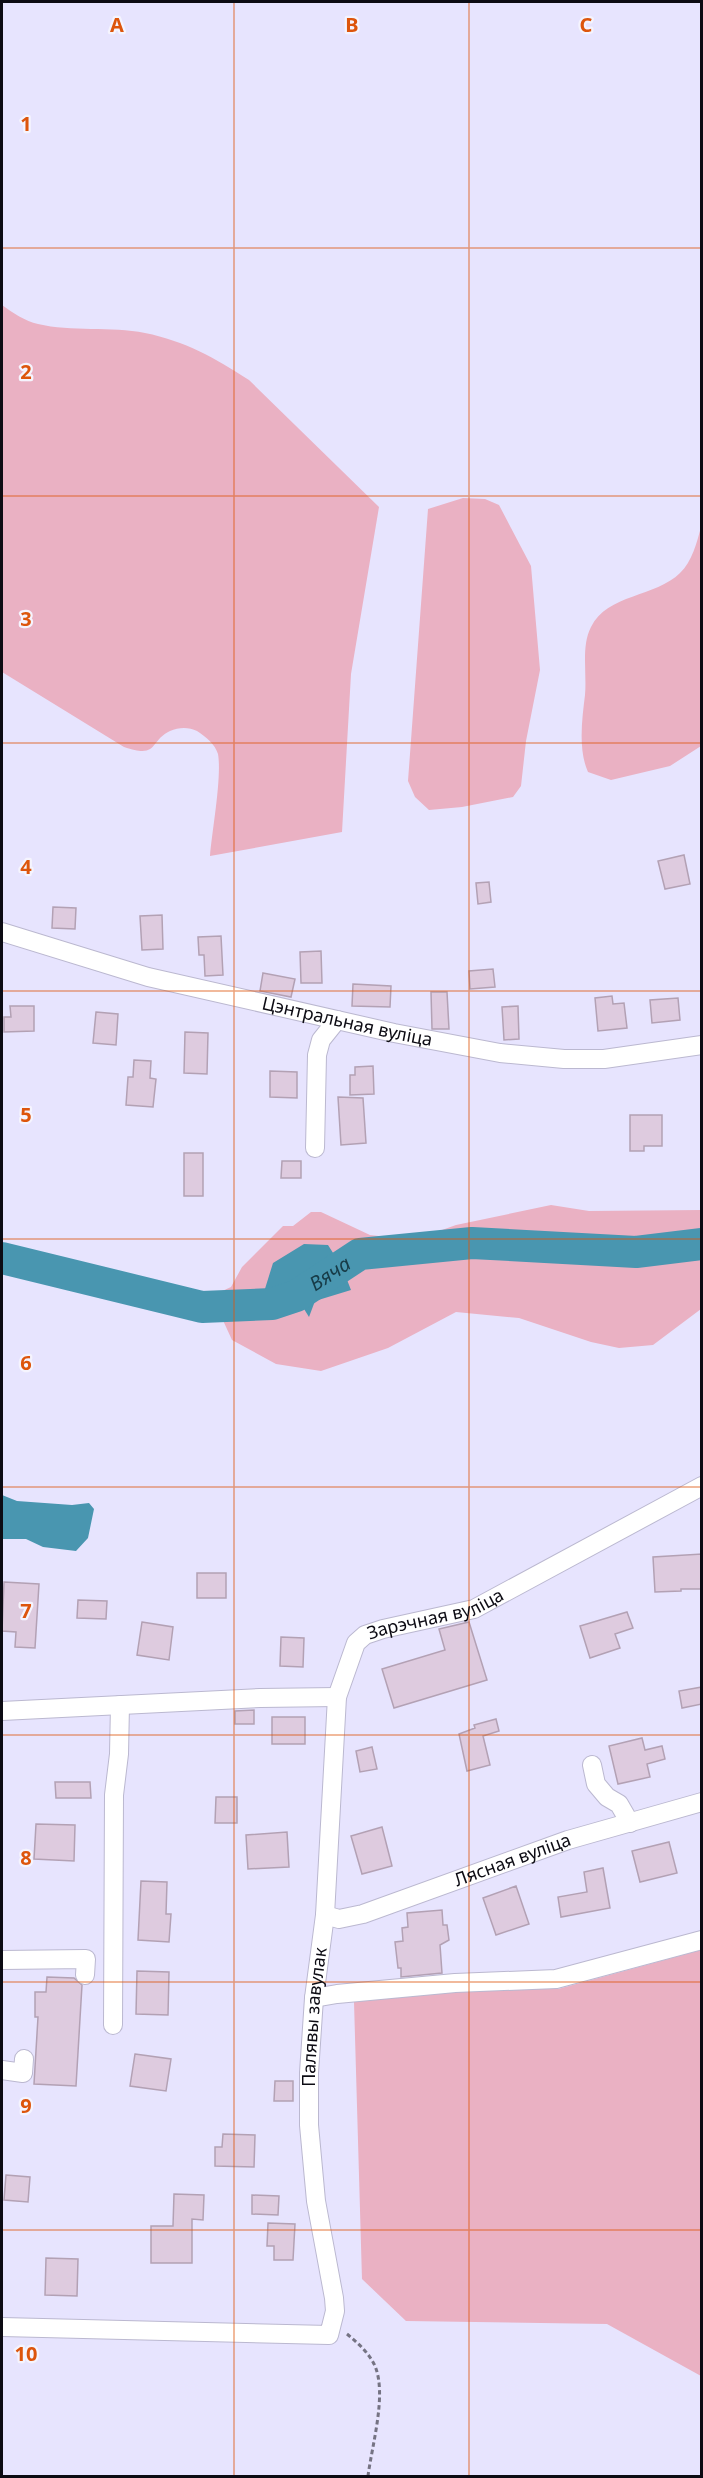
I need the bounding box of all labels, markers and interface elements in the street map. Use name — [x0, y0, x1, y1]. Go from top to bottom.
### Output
text: A — [110, 11, 124, 38]
text: B — [345, 11, 359, 38]
text: C — [580, 11, 593, 38]
text: 1 — [20, 110, 32, 137]
text: 2 — [20, 358, 32, 385]
text: 3 — [20, 605, 32, 632]
text: 4 — [20, 853, 32, 880]
street label: Цэнтральная вуліца — [260, 990, 435, 1051]
text: 5 — [20, 1101, 32, 1128]
water label: Вяча — [304, 1250, 356, 1297]
text: 6 — [20, 1349, 32, 1376]
street label: Зарэчная вуліца — [364, 1582, 508, 1645]
text: 7 — [20, 1597, 32, 1624]
street label: Лясная вуліца — [450, 1827, 574, 1891]
text: 8 — [20, 1844, 32, 1871]
street label: Палявы завулак — [296, 1945, 332, 2087]
text: 9 — [20, 2092, 32, 2119]
text: 10 — [15, 2340, 37, 2367]

